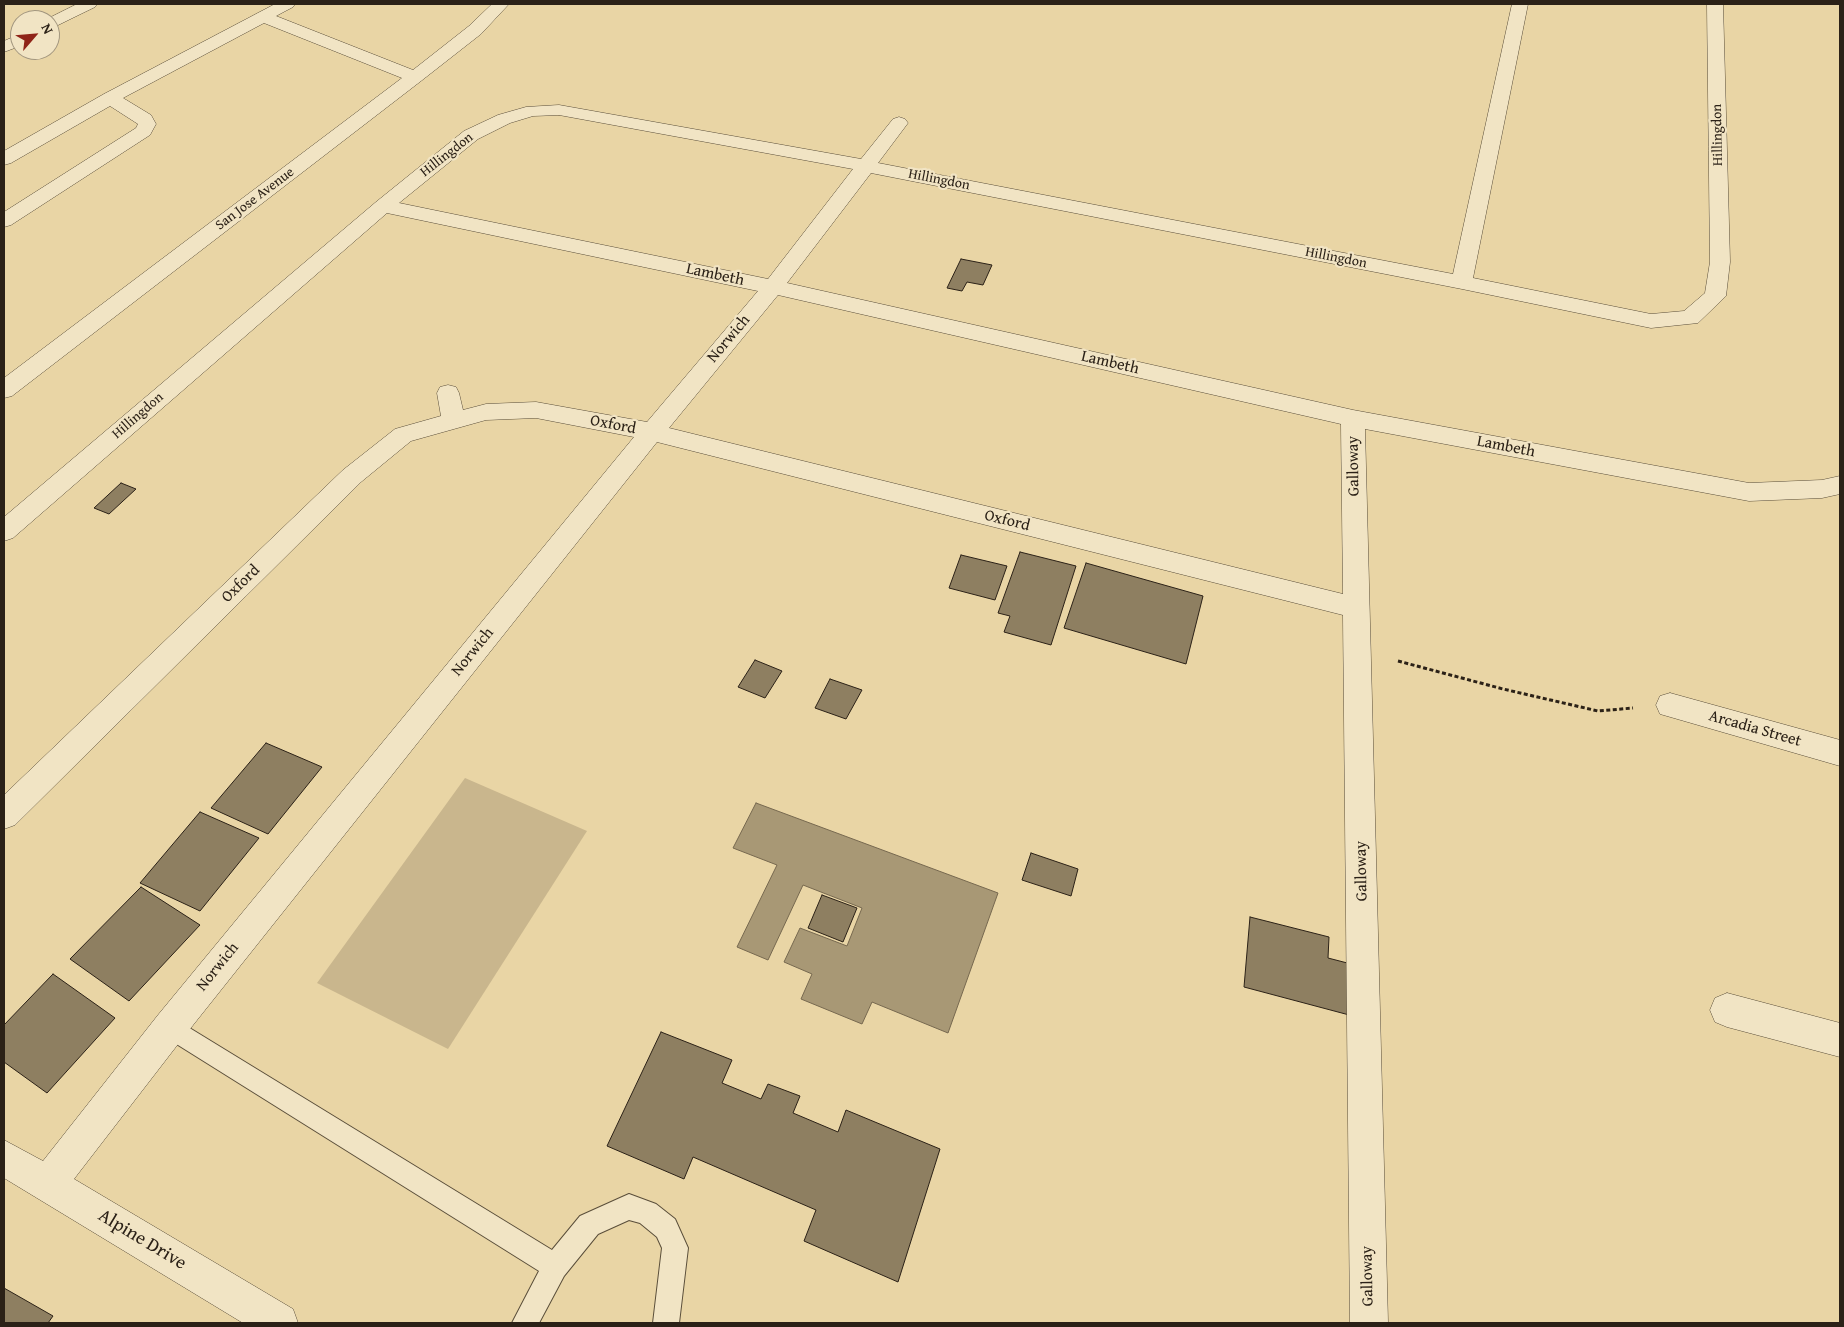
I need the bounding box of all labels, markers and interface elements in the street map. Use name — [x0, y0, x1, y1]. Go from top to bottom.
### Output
north arrow — [10, 10, 60, 60]
text: N — [36, 20, 59, 37]
street label: Hillingdon — [1709, 104, 1727, 166]
street label: Hillingdon — [417, 129, 477, 181]
street label: San Jose Avenue — [212, 164, 298, 234]
street label: Hillingdon — [907, 166, 971, 194]
street label: Hillingdon — [1304, 244, 1368, 272]
street label: Lambeth — [684, 259, 746, 291]
street label: Norwich — [703, 311, 755, 367]
street label: Lambeth — [1079, 347, 1141, 379]
street label: Hillingdon — [109, 389, 167, 443]
street label: Oxford — [589, 411, 637, 439]
street label: Lambeth — [1475, 432, 1537, 462]
street label: Galloway — [1344, 436, 1364, 496]
street label: Oxford — [982, 506, 1032, 536]
street label: Oxford — [218, 561, 264, 607]
street label: Norwich — [448, 624, 498, 680]
street label: Arcadia Street — [1707, 707, 1803, 751]
street label: Galloway — [1352, 841, 1372, 901]
street label: Norwich — [193, 939, 243, 995]
street label: Alpine Drive — [94, 1205, 190, 1275]
street label: Galloway — [1358, 1246, 1378, 1306]

